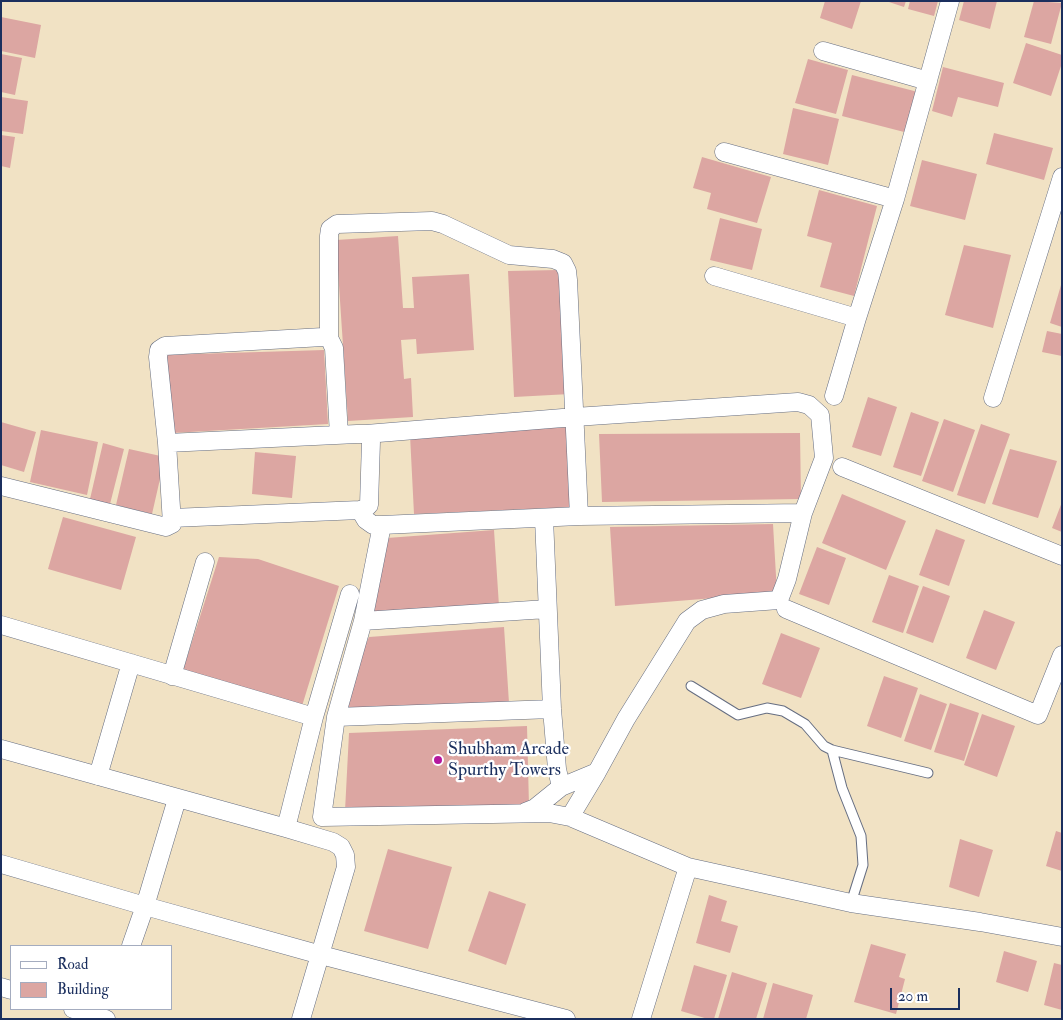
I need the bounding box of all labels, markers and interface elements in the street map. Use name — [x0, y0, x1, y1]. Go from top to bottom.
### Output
place label: Shubham Arcade Spurthy Towers — [448, 739, 569, 782]
marker: Shubham Arcade Spurthy Towers — [432, 754, 444, 766]
legend — [10, 945, 172, 1010]
text: Road — [57, 955, 88, 974]
scale bar — [893, 978, 963, 1010]
text: Building — [57, 980, 109, 999]
text: 20 m — [898, 987, 928, 1006]

